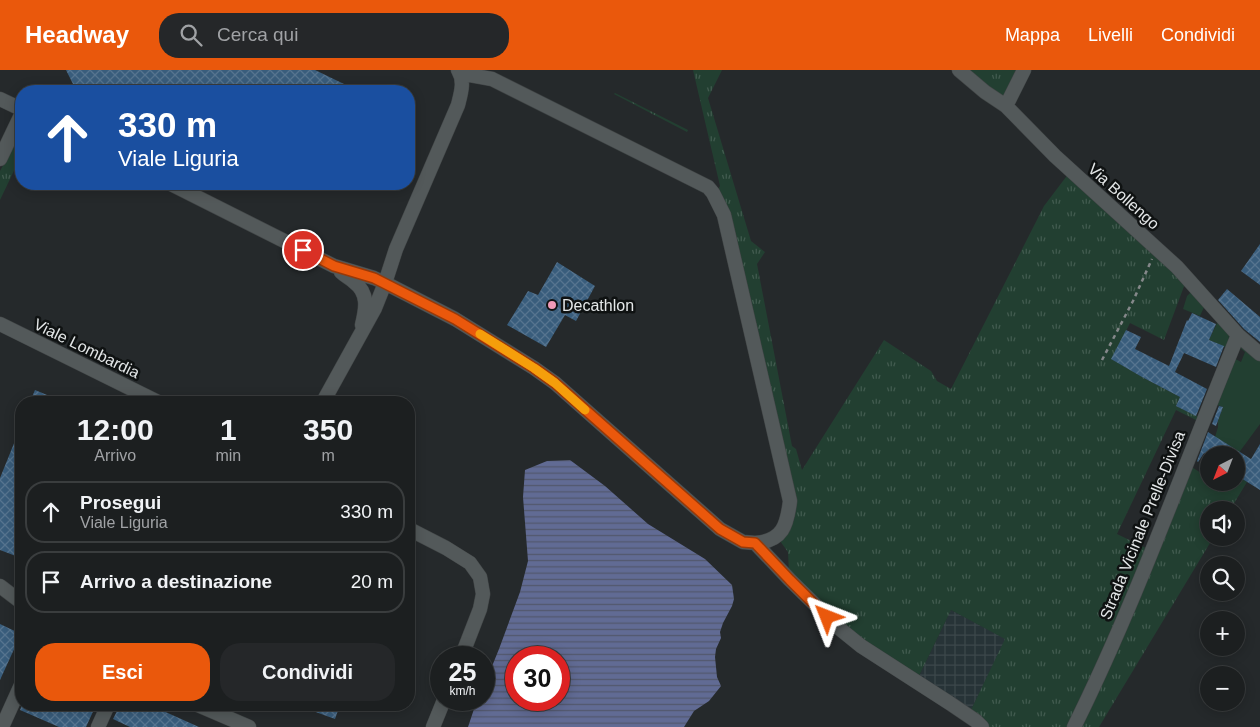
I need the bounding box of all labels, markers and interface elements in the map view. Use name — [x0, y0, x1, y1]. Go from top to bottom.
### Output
search box — [159, 13, 509, 58]
text: Headway — [25, 21, 129, 48]
icon: search — [177, 21, 205, 49]
text: Cerca qui — [217, 24, 298, 45]
text: Mappa — [1005, 25, 1060, 45]
text: Livelli — [1088, 25, 1133, 45]
text: Condividi — [1161, 25, 1235, 45]
icon: ahead — [35, 105, 100, 170]
text: 330 m — [118, 105, 217, 144]
text: Viale Liguria — [118, 146, 239, 171]
street label: Via Bollengo — [1085, 160, 1163, 233]
pin — [282, 229, 324, 271]
icon: arrive — [289, 236, 317, 264]
place label: Decathlon — [562, 297, 634, 314]
marker: Decathlon — [546, 299, 558, 311]
street label: Viale Lombardia — [31, 316, 142, 381]
text: 12:00 — [77, 413, 154, 446]
text: 1 — [220, 413, 237, 446]
text: 350 — [303, 413, 353, 446]
street label: Strada Vicinale Prelle-Divisa — [1097, 428, 1188, 622]
north arrow — [1200, 446, 1245, 491]
map controls — [1200, 446, 1245, 711]
text: Arrivo — [94, 447, 136, 464]
text: min — [215, 447, 241, 464]
text: m — [321, 447, 335, 464]
text: Prosegui — [80, 492, 161, 513]
icon: ahead — [37, 498, 65, 526]
text: 330 m — [340, 501, 393, 522]
button: sound — [1200, 501, 1245, 546]
text: Viale Liguria — [80, 514, 168, 531]
button: search — [1200, 556, 1245, 601]
icon: arrive — [37, 568, 65, 596]
text: Arrivo a destinazione — [80, 571, 272, 592]
text: 20 m — [351, 571, 393, 592]
position arrow — [800, 590, 852, 642]
button: + — [1200, 611, 1245, 656]
button: Esci — [35, 643, 210, 701]
button: Condividi — [220, 643, 395, 701]
speed limit sign: 30 — [505, 646, 570, 711]
text: 25 — [449, 658, 476, 686]
button: − — [1200, 666, 1245, 711]
text: km/h — [449, 684, 476, 698]

